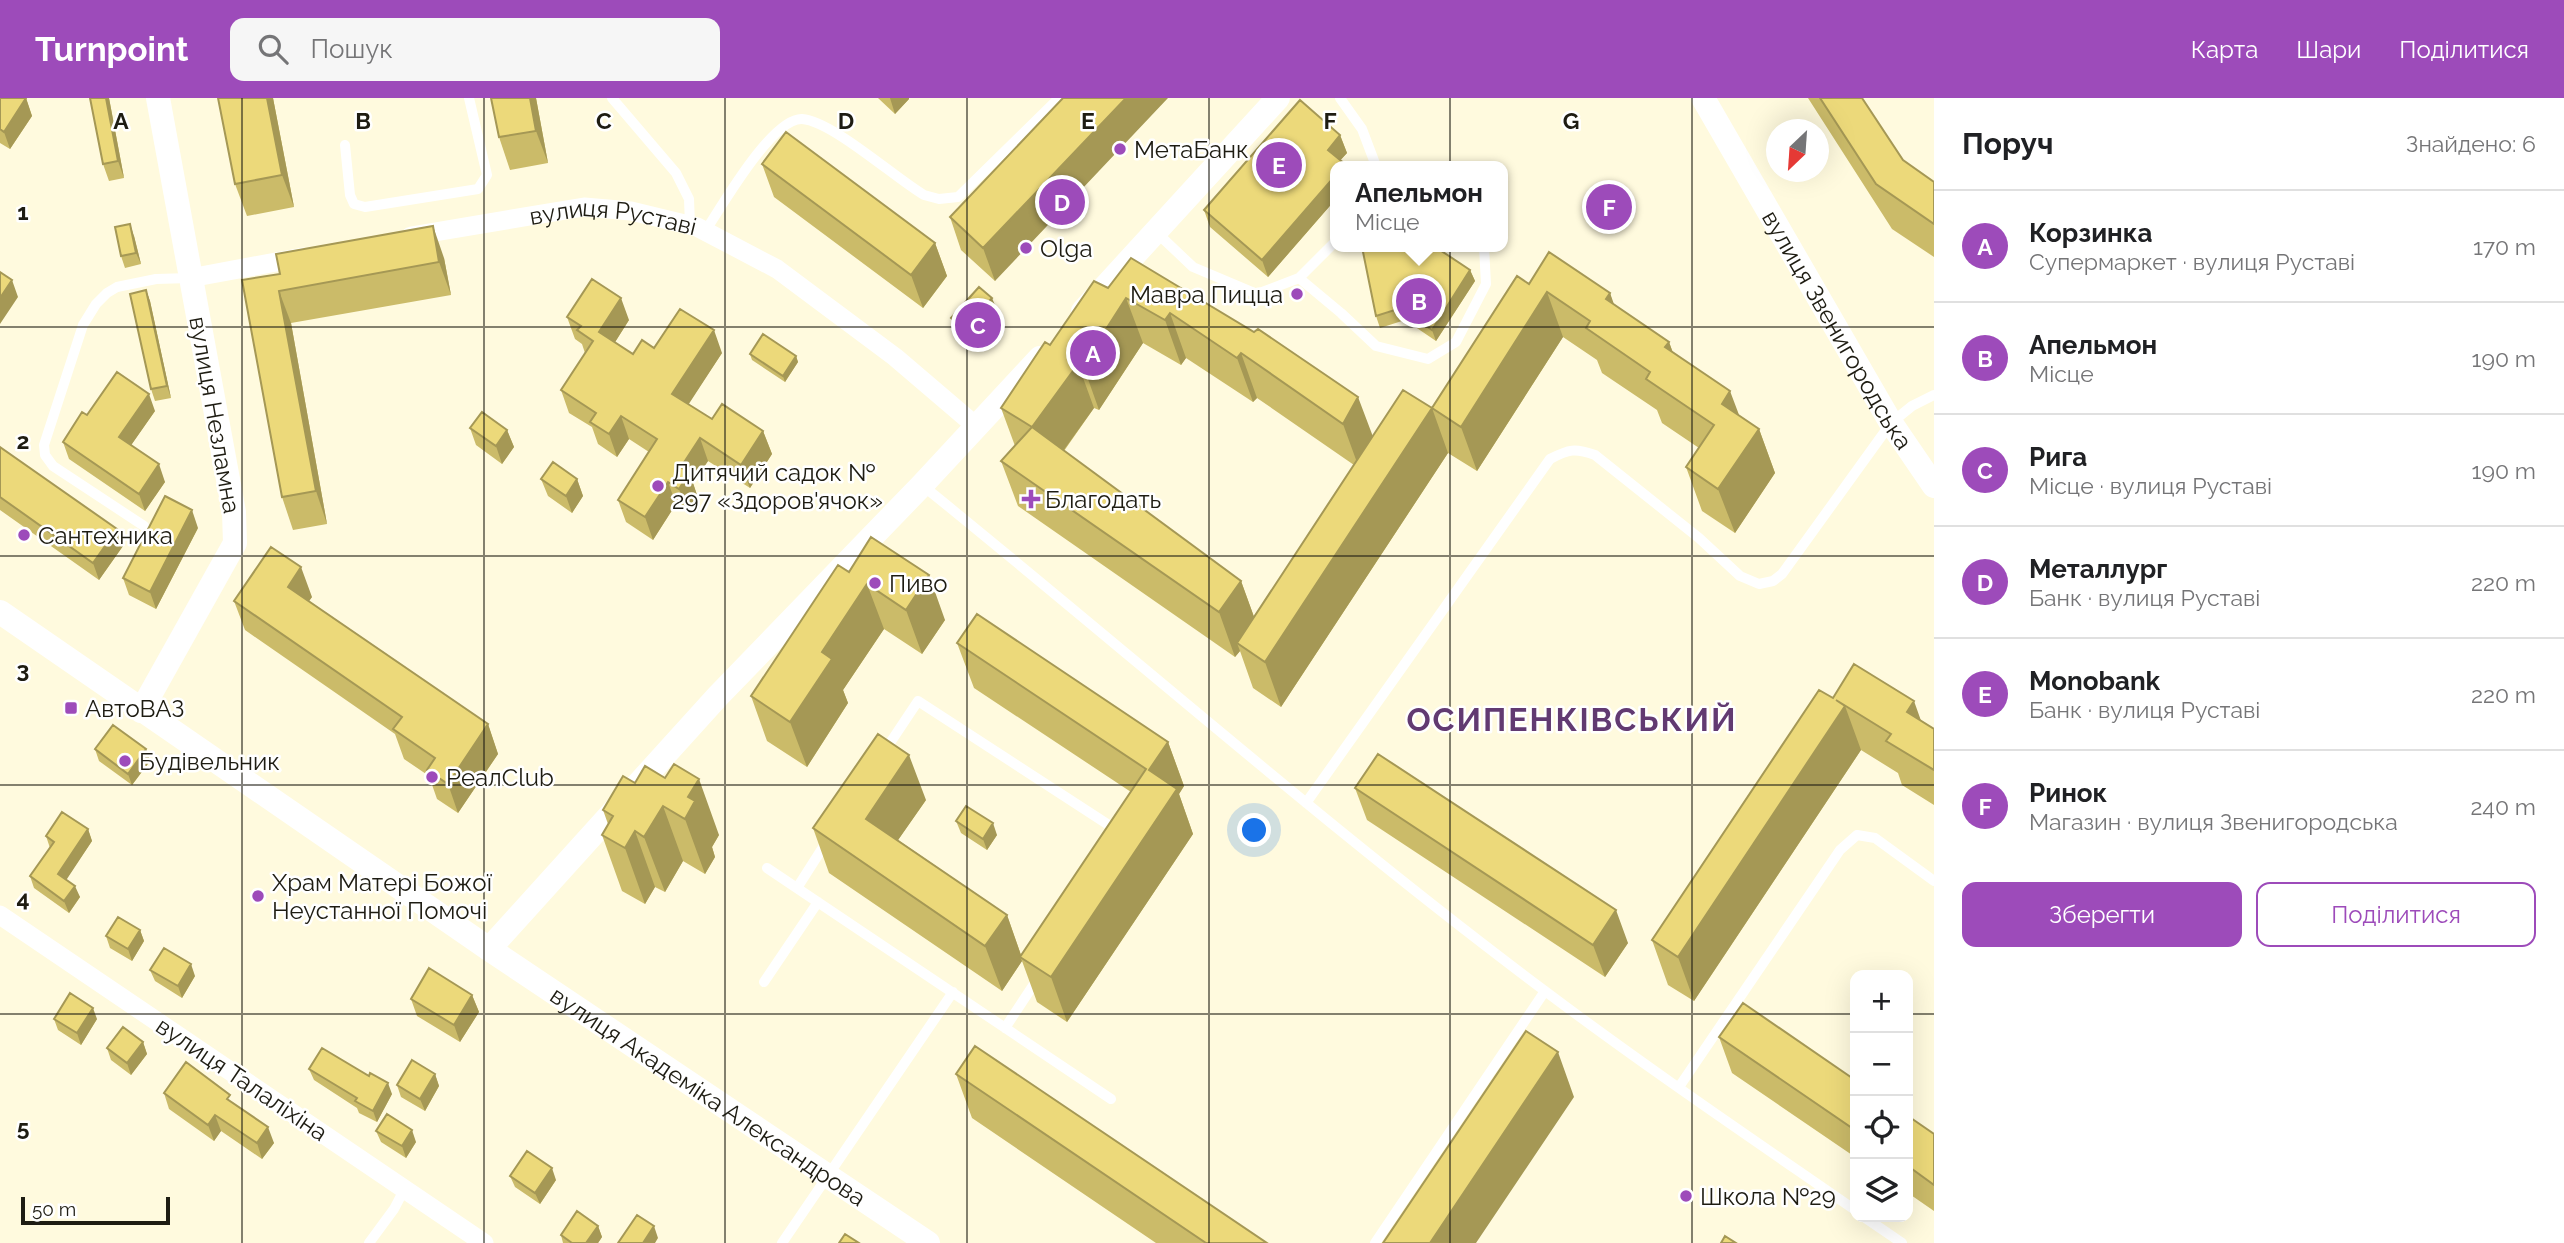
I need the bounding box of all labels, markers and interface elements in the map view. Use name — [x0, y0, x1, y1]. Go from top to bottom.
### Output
search box — [230, 18, 720, 81]
text: Turnpoint — [35, 30, 188, 69]
icon: search — [254, 30, 292, 68]
text: Пошук — [310, 34, 393, 64]
text: Карта — [2191, 35, 2258, 64]
text: Шари — [2296, 35, 2361, 64]
text: Поділитися — [2399, 35, 2529, 64]
text: A — [113, 107, 129, 134]
text: B — [355, 107, 371, 134]
text: C — [596, 107, 612, 134]
text: D — [838, 107, 854, 134]
text: E — [1081, 107, 1095, 134]
text: F — [1323, 107, 1337, 134]
text: G — [1563, 107, 1579, 134]
north arrow — [1766, 119, 1829, 182]
text: Поруч — [1962, 126, 2053, 161]
text: Знайдено: 6 — [2406, 130, 2536, 157]
place label: МетаБанк — [1134, 135, 1249, 164]
pin: E — [1256, 139, 1302, 191]
marker: МетаБанк — [1112, 141, 1128, 157]
popup — [1330, 161, 1508, 252]
pin: D — [1039, 176, 1085, 228]
text: Апельмон — [1355, 178, 1483, 208]
pin: F — [1586, 181, 1632, 233]
street label: вулиця Руставі — [527, 192, 700, 241]
text: 1 — [17, 198, 29, 225]
street label: вулиця Звенигородська — [1757, 205, 1919, 455]
text: Місце — [1355, 208, 1420, 235]
text: Корзинка — [2029, 218, 2152, 248]
text: A — [1977, 233, 1993, 260]
text: 170 m — [2473, 233, 2536, 260]
place label: Olga — [1040, 234, 1092, 263]
marker: Olga — [1018, 240, 1034, 256]
text: Супермаркет · вулиця Руставі — [2029, 248, 2355, 275]
pin: B — [1396, 275, 1442, 327]
place label: Мавра Пицца — [1130, 280, 1283, 309]
marker: Мавра Пицца — [1289, 286, 1305, 302]
pin: C — [955, 299, 1001, 351]
street label: вулиця Незламна — [183, 314, 247, 516]
pin: A — [1070, 327, 1116, 379]
text: Апельмон — [2029, 330, 2157, 360]
text: B — [1977, 345, 1993, 372]
text: 190 m — [2472, 345, 2536, 372]
text: Місце — [2029, 360, 2094, 387]
text: 2 — [17, 427, 29, 454]
text: Рига — [2029, 442, 2087, 472]
text: C — [1977, 457, 1993, 484]
text: 190 m — [2472, 457, 2536, 484]
place label: Дитячий садок № 297 «Здоров'ячок» — [672, 458, 883, 515]
text: Місце · вулиця Руставі — [2029, 472, 2272, 499]
marker: Дитячий садок № 297 «Здоров'ячок» — [650, 478, 666, 494]
place label: Благодать — [1045, 485, 1161, 514]
marker: Благодать — [1023, 491, 1039, 507]
place label: Сантехника — [38, 521, 173, 550]
marker: Сантехника — [16, 527, 32, 543]
text: Металлург — [2029, 554, 2167, 584]
place label: Пиво — [889, 569, 948, 598]
text: D — [1977, 569, 1993, 596]
text: 220 m — [2471, 569, 2536, 596]
marker: Пиво — [867, 575, 883, 591]
text: Банк · вулиця Руставі — [2029, 584, 2260, 611]
text: 3 — [17, 656, 29, 683]
text: Monobank — [2029, 666, 2160, 696]
text: E — [1978, 681, 1992, 708]
text: 220 m — [2471, 681, 2536, 708]
place label: АвтоВАЗ — [85, 694, 184, 723]
text: Банк · вулиця Руставі — [2029, 696, 2260, 723]
marker: АвтоВАЗ — [63, 700, 79, 716]
district label: ОСИПЕНКІВСЬКИЙ — [1406, 701, 1738, 738]
place label: Будівельник — [139, 747, 280, 776]
marker: Будівельник — [117, 753, 133, 769]
place label: РеалClub — [446, 763, 554, 792]
marker: РеалClub — [424, 769, 440, 785]
text: Ринок — [2029, 778, 2107, 808]
text: F — [1978, 793, 1992, 820]
text: 240 m — [2470, 793, 2536, 820]
text: Магазин · вулиця Звенигородська — [2029, 808, 2398, 835]
your location — [1237, 813, 1271, 847]
place label: Храм Матері Божої Неустанної Помочі — [272, 868, 493, 925]
button: Зберегти — [1962, 882, 2242, 947]
button: Поділитися — [2256, 882, 2536, 947]
text: 4 — [16, 885, 30, 912]
marker: Храм Матері Божої Неустанної Помочі — [250, 888, 266, 904]
map controls — [1850, 970, 1913, 1222]
button: + — [1850, 970, 1913, 1033]
street label: вулиця Академіка Александрова — [545, 980, 872, 1212]
street label: вулиця Талаліхіна — [151, 1011, 333, 1147]
button: − — [1850, 1033, 1913, 1096]
button: locate — [1850, 1096, 1913, 1159]
text: 5 — [17, 1114, 30, 1141]
button: layers — [1850, 1159, 1913, 1222]
place label: Школа №29 — [1700, 1182, 1836, 1211]
marker: Школа №29 — [1678, 1188, 1694, 1204]
scale bar — [21, 1194, 170, 1226]
text: 50 m — [32, 1198, 76, 1220]

